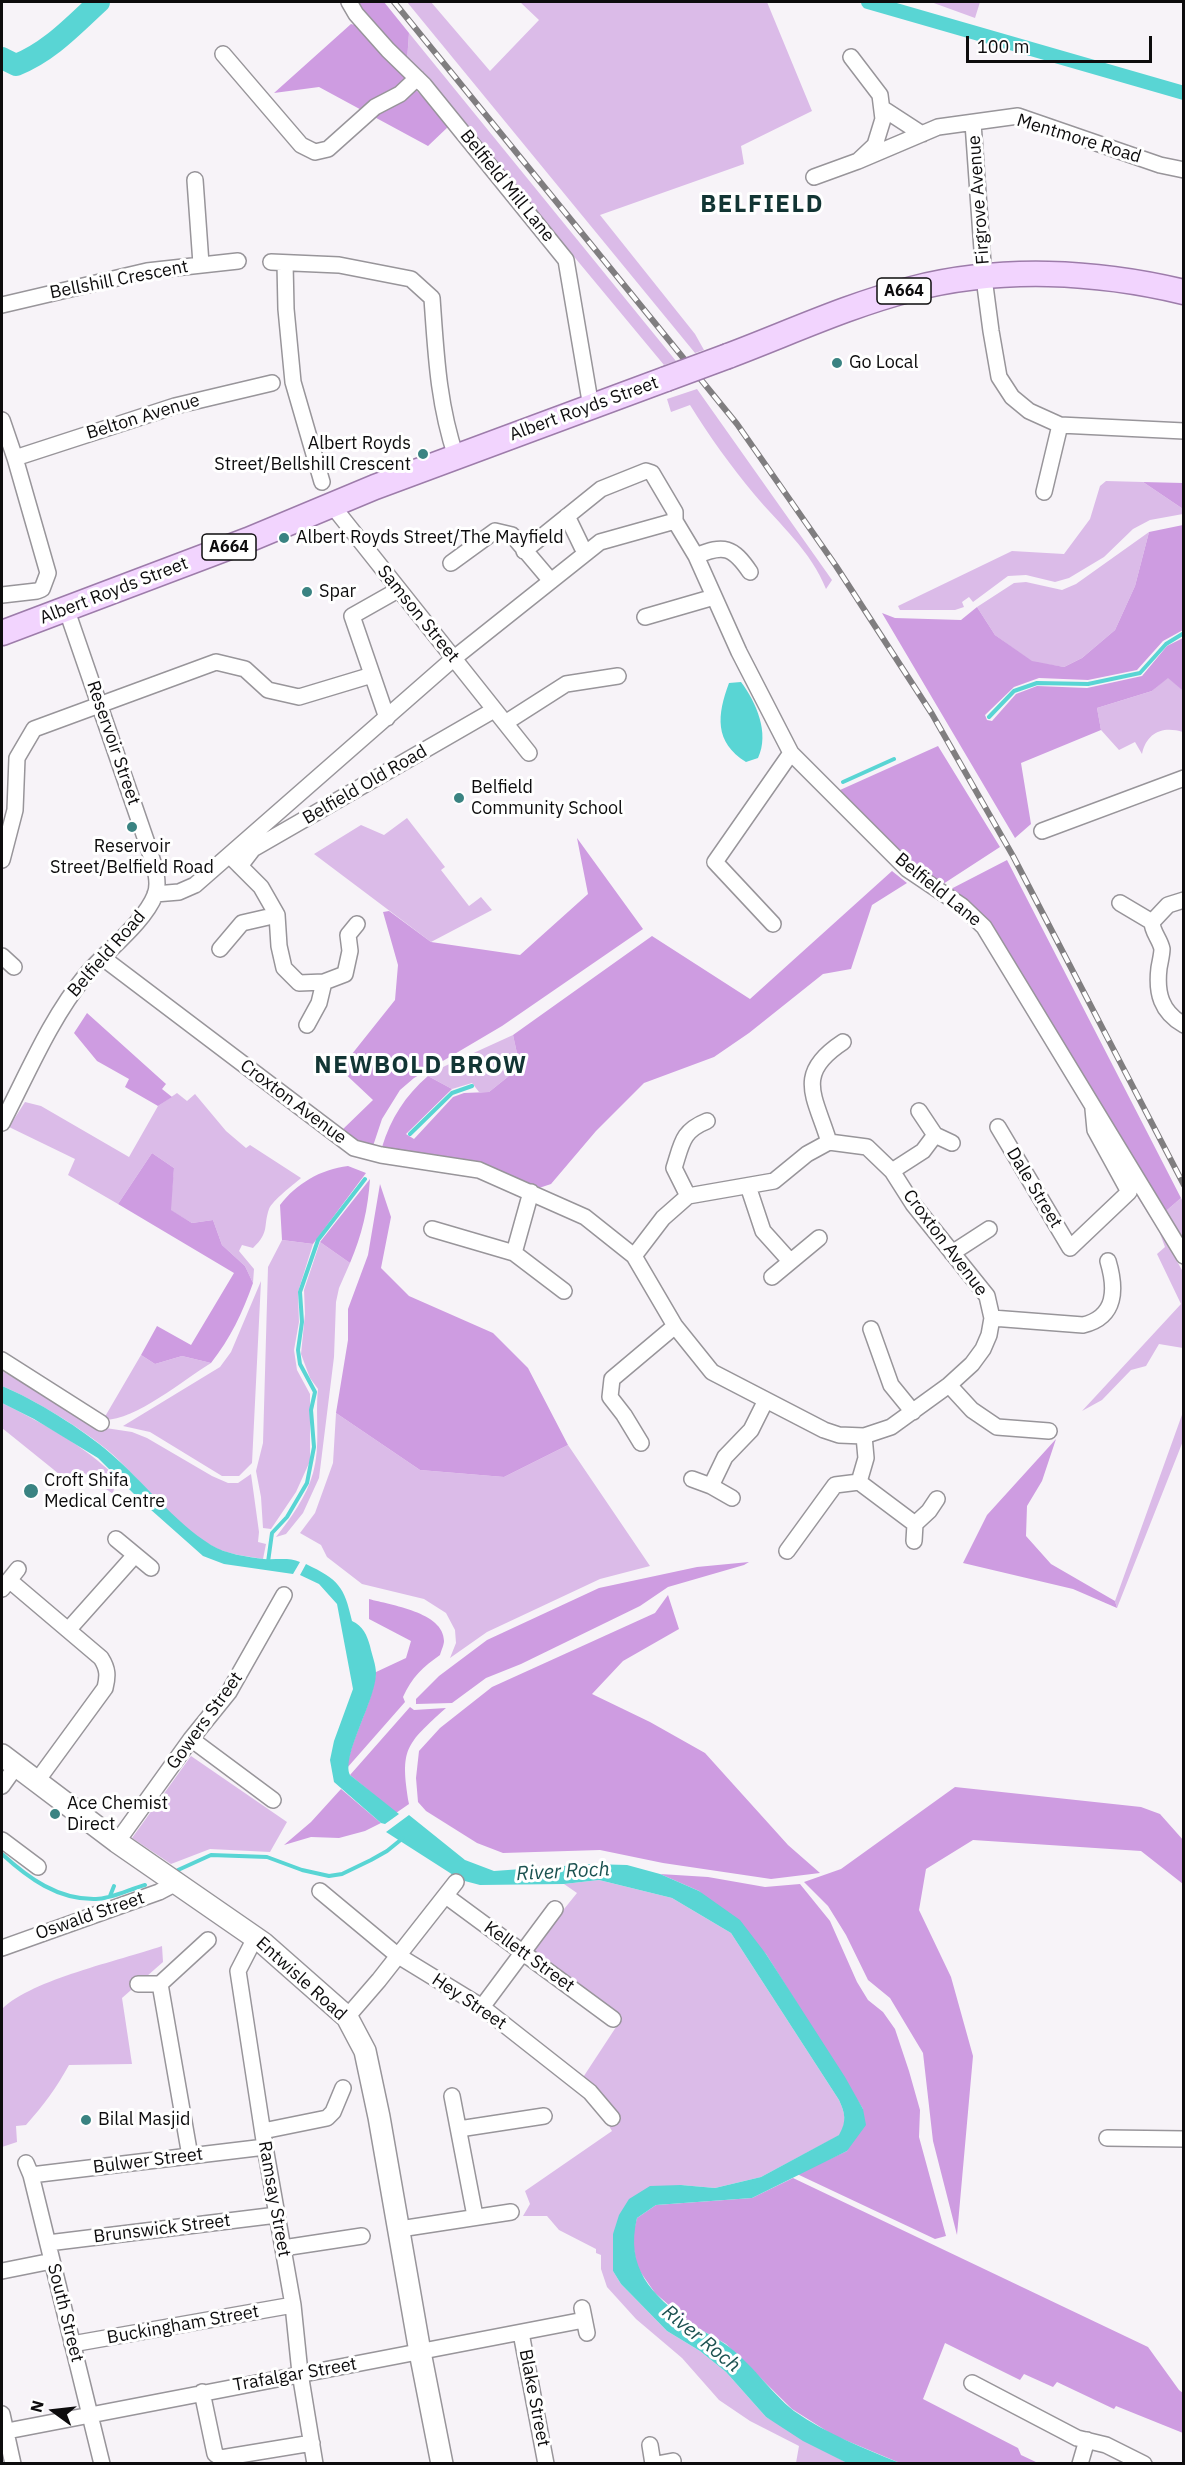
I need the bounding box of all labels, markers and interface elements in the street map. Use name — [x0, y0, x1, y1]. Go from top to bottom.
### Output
scale bar — [969, 24, 1155, 62]
text: 100 m — [977, 35, 1029, 58]
street label: Mentmore Road — [1014, 110, 1144, 168]
street label: Belfield Mill Lane — [455, 126, 559, 246]
street label: Firgrove Avenue — [964, 135, 994, 265]
district label: BELFIELD — [700, 191, 824, 219]
street label: Bellshill Crescent — [48, 256, 190, 304]
road number: A664 — [877, 278, 931, 304]
place label: Go Local — [849, 352, 918, 374]
marker: Go Local — [830, 356, 844, 370]
street label: Albert Royds Street — [507, 372, 661, 446]
street label: Belton Avenue — [84, 390, 202, 444]
place label: Albert Royds Street/Bellshill Crescent — [214, 433, 411, 476]
marker: Albert Royds Street/Bellshill Crescent — [416, 447, 430, 461]
place label: Albert Royds Street/The Mayfield — [296, 527, 564, 549]
marker: Albert Royds Street/The Mayfield — [277, 531, 291, 545]
road number: A664 — [202, 534, 256, 560]
street label: Albert Royds Street — [37, 553, 191, 629]
street label: Samson Street — [372, 561, 464, 667]
place label: Spar — [319, 581, 356, 603]
marker: Spar — [300, 585, 314, 599]
street label: Reservoir Street — [82, 678, 144, 808]
street label: Belfield Old Road — [299, 741, 431, 829]
place label: Belfield Community School — [471, 777, 623, 820]
marker: Belfield Community School — [452, 791, 466, 805]
marker: Reservoir Street/Belfield Road — [125, 820, 139, 834]
place label: Reservoir Street/Belfield Road — [50, 836, 214, 878]
street label: Belfield Lane — [890, 849, 986, 931]
street label: Belfield Road — [64, 906, 150, 1002]
district label: NEWBOLD BROW — [314, 1052, 528, 1080]
street label: Croxton Avenue — [236, 1055, 350, 1149]
street label: Dale Street — [1002, 1144, 1066, 1232]
street label: Croxton Avenue — [898, 1186, 992, 1300]
place label: Croft Shifa Medical Centre — [44, 1470, 165, 1512]
marker: Croft Shifa Medical Centre — [22, 1482, 40, 1500]
street label: Gowers Street — [162, 1668, 248, 1774]
place label: Ace Chemist Direct — [67, 1793, 168, 1836]
marker: Ace Chemist Direct — [48, 1807, 62, 1821]
water label: River Roch — [516, 1858, 610, 1886]
street label: Oswald Street — [33, 1887, 147, 1945]
street label: Kellett Street — [480, 1917, 578, 1997]
street label: Entwisle Road — [251, 1933, 351, 2025]
street label: Hey Street — [428, 1969, 510, 2035]
place label: Bilal Masjid — [98, 2109, 190, 2131]
marker: Bilal Masjid — [79, 2113, 93, 2127]
street label: Ramsay Street — [253, 2139, 295, 2259]
street label: Bulwer Street — [92, 2144, 204, 2178]
street label: Brunswick Street — [92, 2210, 232, 2248]
street label: South Street — [42, 2261, 88, 2365]
water label: River Roch — [657, 2300, 745, 2378]
street label: Buckingham Street — [105, 2301, 261, 2349]
street label: Blake Street — [514, 2347, 554, 2449]
street label: Trafalgar Street — [231, 2353, 359, 2397]
north arrow — [24, 2381, 84, 2441]
text: N — [25, 2398, 48, 2415]

